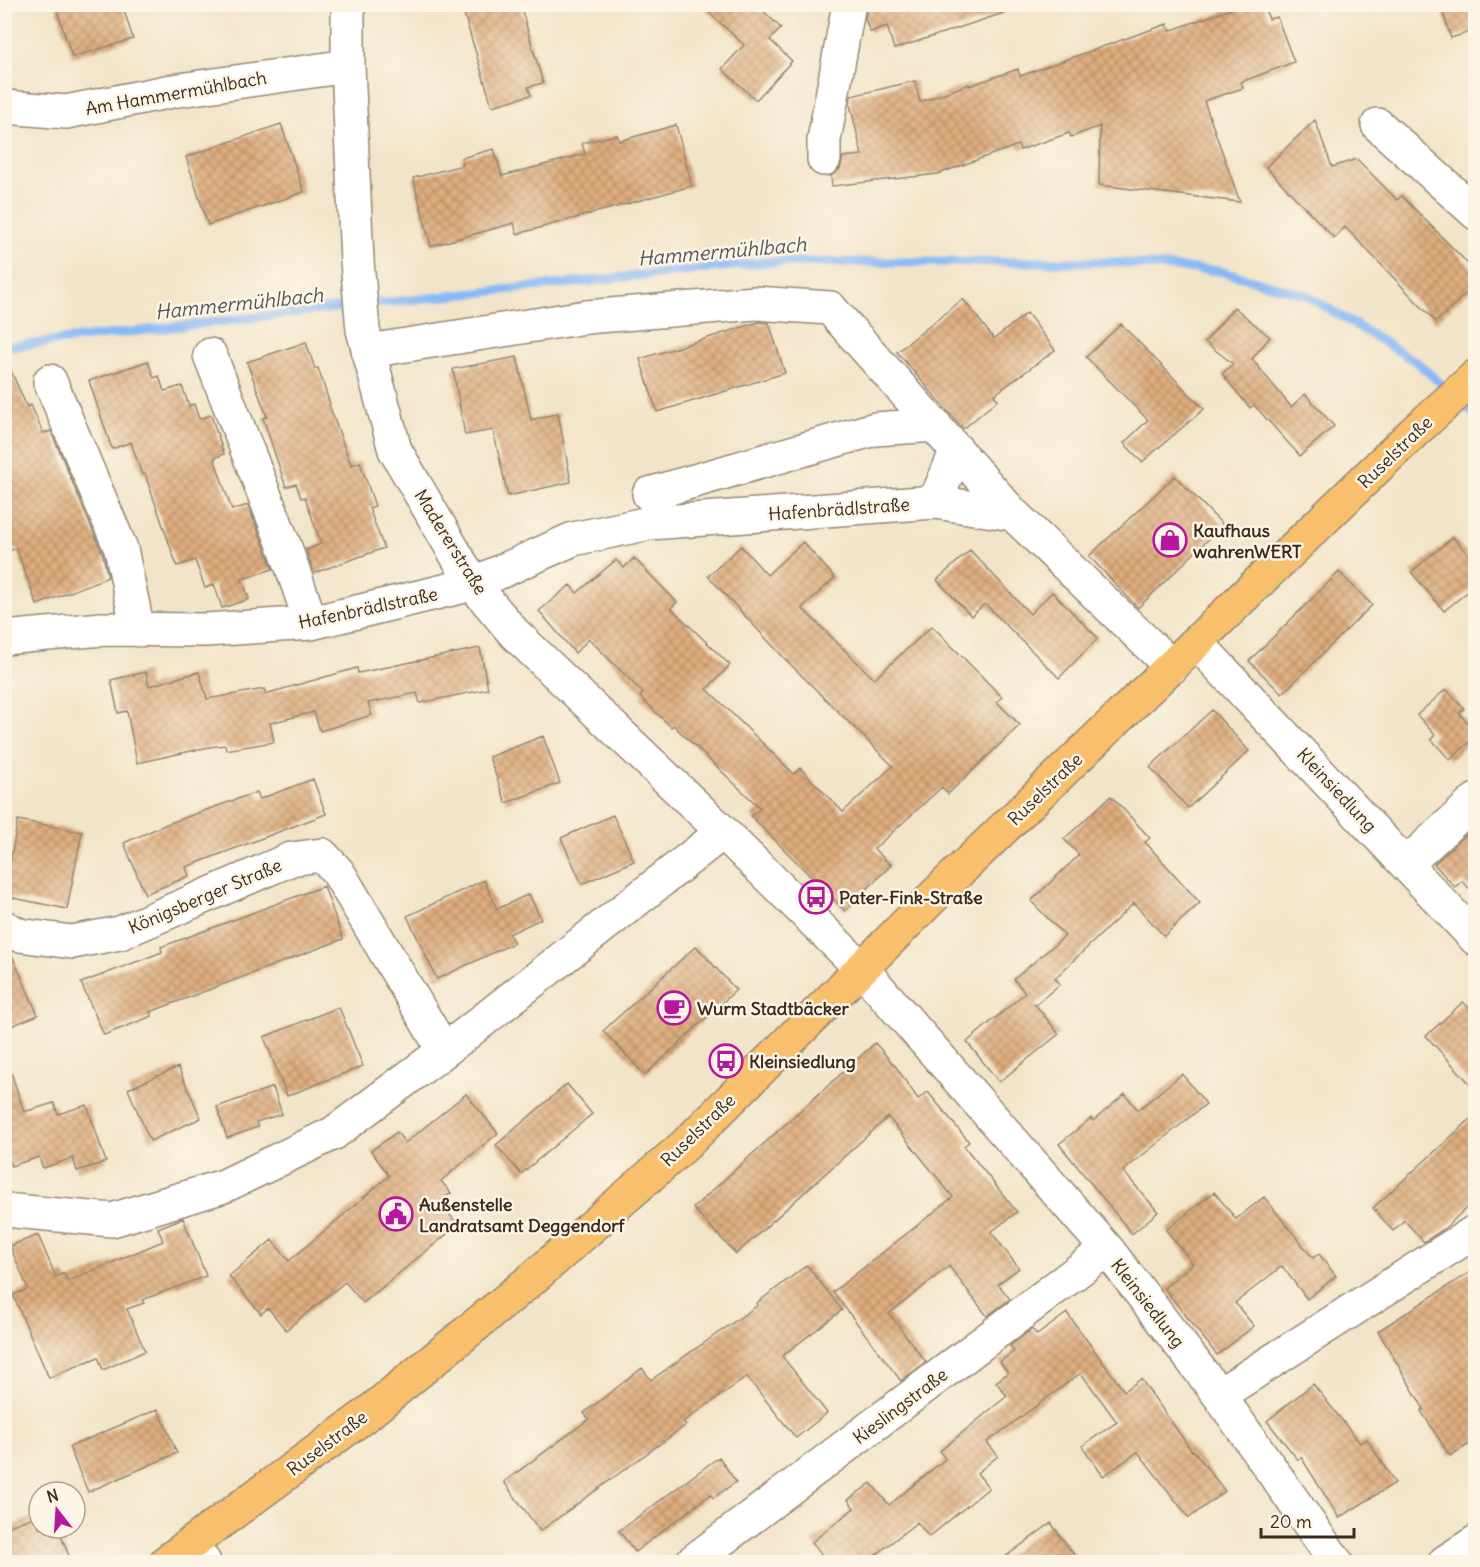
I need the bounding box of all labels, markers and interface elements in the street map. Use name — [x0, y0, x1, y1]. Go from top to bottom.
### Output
street label: Am Hammermühlbach — [84, 66, 268, 120]
water label: Hammermühlbach — [637, 231, 808, 271]
water label: Hammermühlbach — [154, 282, 325, 324]
street label: Ruselstraße — [1353, 411, 1437, 493]
street label: Madererstraße — [409, 485, 493, 599]
street label: Hafenbrädlstraße — [767, 493, 911, 525]
place label: Kaufhaus wahrenWERT — [1193, 519, 1302, 563]
shop icon: Kaufhaus wahrenWERT — [1152, 522, 1188, 558]
street label: Hafenbrädlstraße — [296, 582, 440, 634]
street label: Kleinsiedlung — [1292, 743, 1382, 837]
street label: Ruselstraße — [1003, 748, 1087, 830]
street label: Königsberger Straße — [125, 853, 285, 939]
bus stop icon: Pater-Fink-Straße — [798, 879, 834, 915]
place label: Pater-Fink-Straße — [839, 886, 983, 909]
cafe icon: Wurm Stadtbäcker — [656, 990, 692, 1026]
place label: Wurm Stadtbäcker — [697, 997, 850, 1020]
bus stop icon: Kleinsiedlung — [708, 1043, 744, 1079]
place label: Kleinsiedlung — [749, 1050, 856, 1073]
street label: Ruselstraße — [656, 1089, 740, 1171]
place label: Außenstelle Landratsamt Deggendorf — [419, 1193, 626, 1237]
public building icon: Außenstelle Landratsamt Deggendorf — [378, 1196, 414, 1232]
street label: Kleinsiedlung — [1106, 1254, 1190, 1352]
street label: Kieslingstraße — [848, 1363, 952, 1449]
street label: Ruselstraße — [282, 1405, 372, 1481]
north arrow — [27, 1480, 87, 1540]
text: N — [44, 1484, 61, 1507]
scale bar — [1261, 1501, 1354, 1539]
text: 20 m — [1270, 1510, 1312, 1533]

